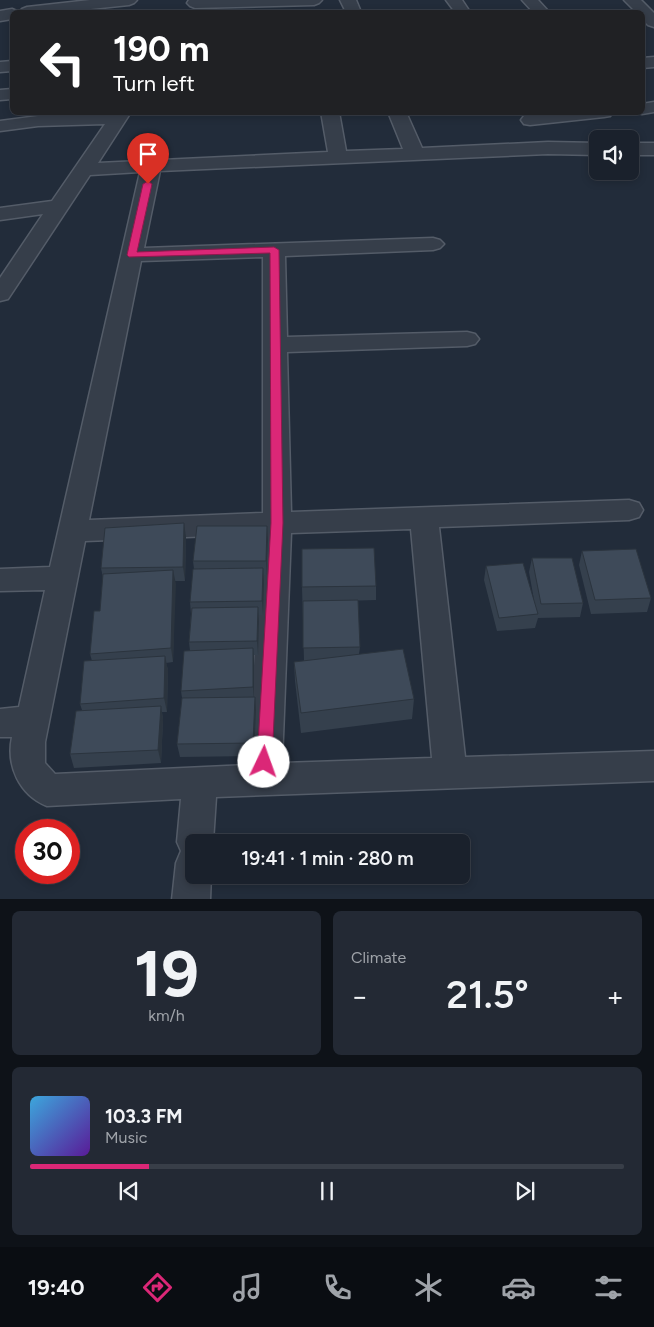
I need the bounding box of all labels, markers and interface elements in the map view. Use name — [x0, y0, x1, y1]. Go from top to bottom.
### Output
text: 190 m — [113, 28, 210, 70]
icon: left — [30, 30, 95, 95]
text: Turn left — [113, 70, 195, 97]
map controls — [589, 130, 639, 180]
button: sound — [589, 130, 639, 180]
pin — [127, 133, 169, 184]
icon: arrive — [134, 140, 162, 168]
position arrow — [237, 735, 289, 787]
speed limit sign: 30 — [15, 819, 80, 884]
text: 19:41 · 1 min · 280 m — [241, 847, 414, 870]
text: 19 — [134, 934, 199, 1012]
text: Climate — [351, 948, 406, 967]
text: 21.5° — [446, 972, 529, 1018]
text: − — [351, 979, 368, 1013]
text: + — [607, 979, 624, 1013]
text: km/h — [148, 1006, 185, 1025]
text: 103.3 FM — [105, 1105, 183, 1128]
text: Music — [105, 1128, 147, 1147]
icon: previous — [115, 1177, 143, 1205]
icon: pause — [313, 1177, 341, 1205]
icon: next — [511, 1177, 539, 1205]
icon: directions — [140, 1270, 175, 1305]
icon: music — [230, 1270, 265, 1305]
icon: phone — [320, 1270, 355, 1305]
icon: climate — [411, 1270, 446, 1305]
icon: car — [501, 1270, 536, 1305]
icon: filters — [591, 1270, 626, 1305]
text: 19:40 — [28, 1274, 85, 1301]

